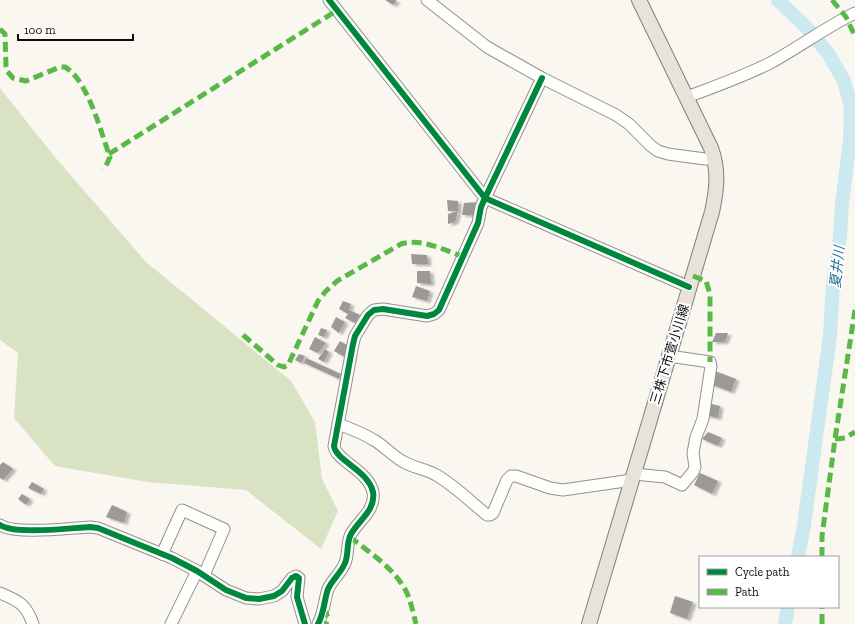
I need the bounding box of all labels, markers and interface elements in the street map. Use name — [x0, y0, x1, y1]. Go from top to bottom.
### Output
scale bar — [18, 16, 133, 42]
text: 100 m — [24, 23, 56, 37]
water label: 夏井川 — [827, 243, 848, 289]
street label: 三株下市萱小川線 — [647, 302, 692, 406]
legend — [699, 556, 839, 608]
text: Cycle path — [735, 565, 790, 579]
text: Path — [735, 585, 759, 599]

